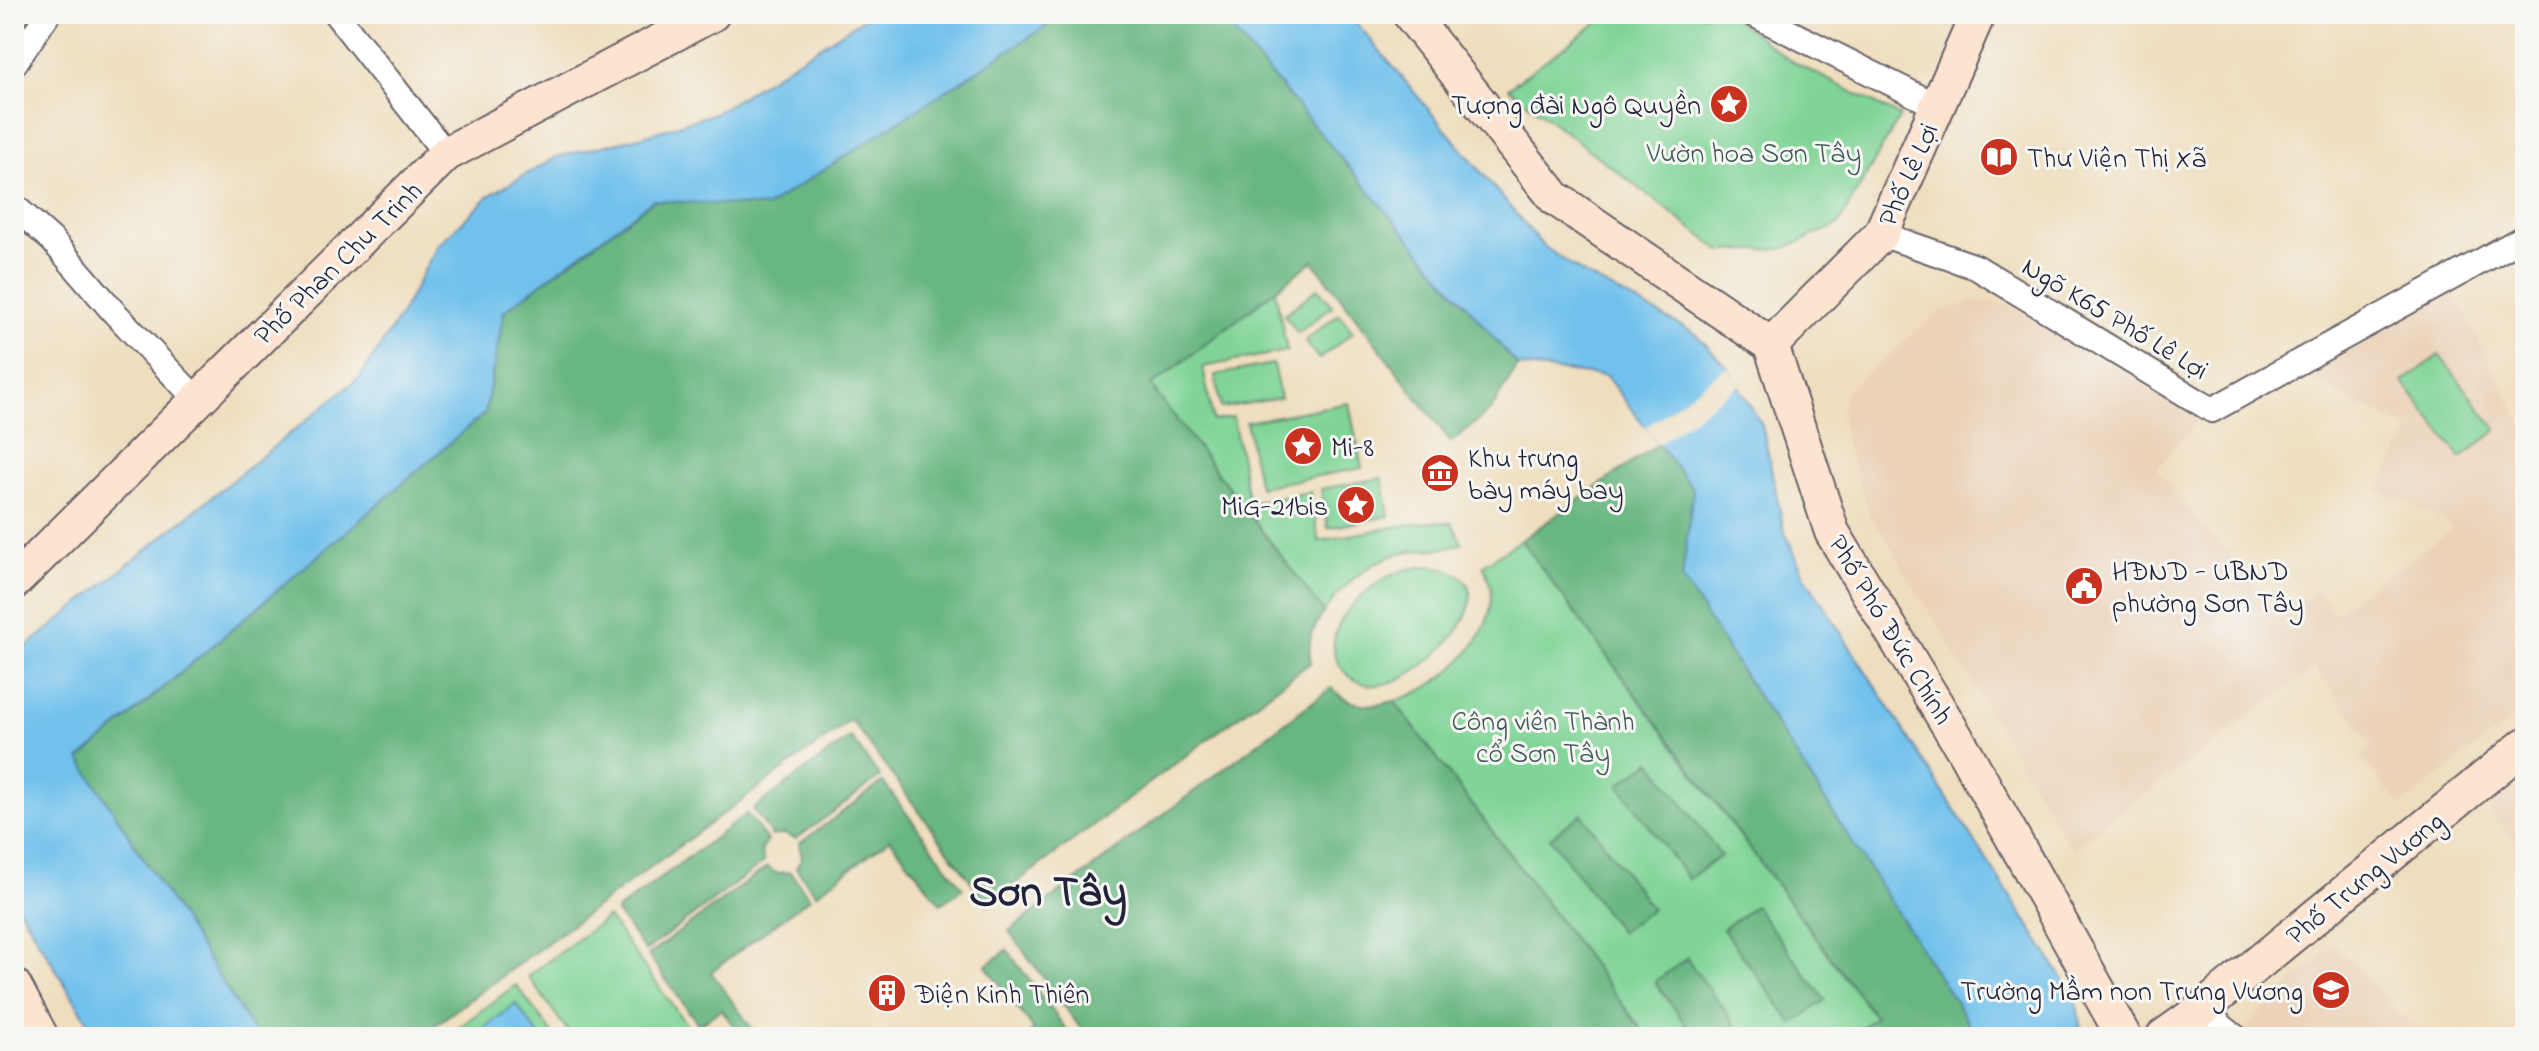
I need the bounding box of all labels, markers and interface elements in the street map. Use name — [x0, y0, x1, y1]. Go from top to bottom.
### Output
place icon: Tượng đài Ngô Quyền — [1708, 83, 1750, 125]
place label: Tượng đài Ngô Quyền — [1451, 87, 1701, 128]
street label: Phố Lê Lợi — [1869, 117, 1951, 234]
park label: Vườn hoa Sơn Tây — [1646, 135, 1861, 176]
library icon: Thư Viện Thị Xã — [1978, 136, 2020, 178]
place label: Thư Viện Thị Xã — [2027, 140, 2206, 181]
street label: Phố Phan Chu Trinh — [245, 173, 433, 356]
street label: Ngõ K65 Phố Lê Lợi — [2013, 248, 2215, 392]
place icon: Mi-8 — [1282, 425, 1324, 467]
place label: Mi-8 — [1331, 429, 1374, 470]
place label: Khu trưng bày máy bay — [1468, 440, 1623, 513]
museum icon: Khu trưng bày máy bay — [1419, 452, 1461, 494]
place icon: MiG-21bis — [1335, 484, 1377, 526]
place label: MiG-21bis — [1221, 488, 1328, 529]
street label: Phố Phó Đức Chính — [1816, 528, 1962, 734]
place label: HĐND - UBND phường Sơn Tây — [2112, 553, 2304, 626]
public building icon: HĐND - UBND phường Sơn Tây — [2063, 565, 2105, 607]
park label: Công viên Thành cổ Sơn Tây — [1451, 703, 1635, 776]
street label: Phố Trưng Vương — [2278, 803, 2454, 957]
district label: Sơn Tây — [969, 862, 1127, 926]
school or university icon: Trường Mầm non Trưng Vương — [2310, 969, 2352, 1011]
building icon: Điện Kinh Thiên — [866, 972, 908, 1014]
place label: Trường Mầm non Trưng Vương — [1960, 973, 2303, 1014]
place label: Điện Kinh Thiên — [914, 976, 1089, 1017]

